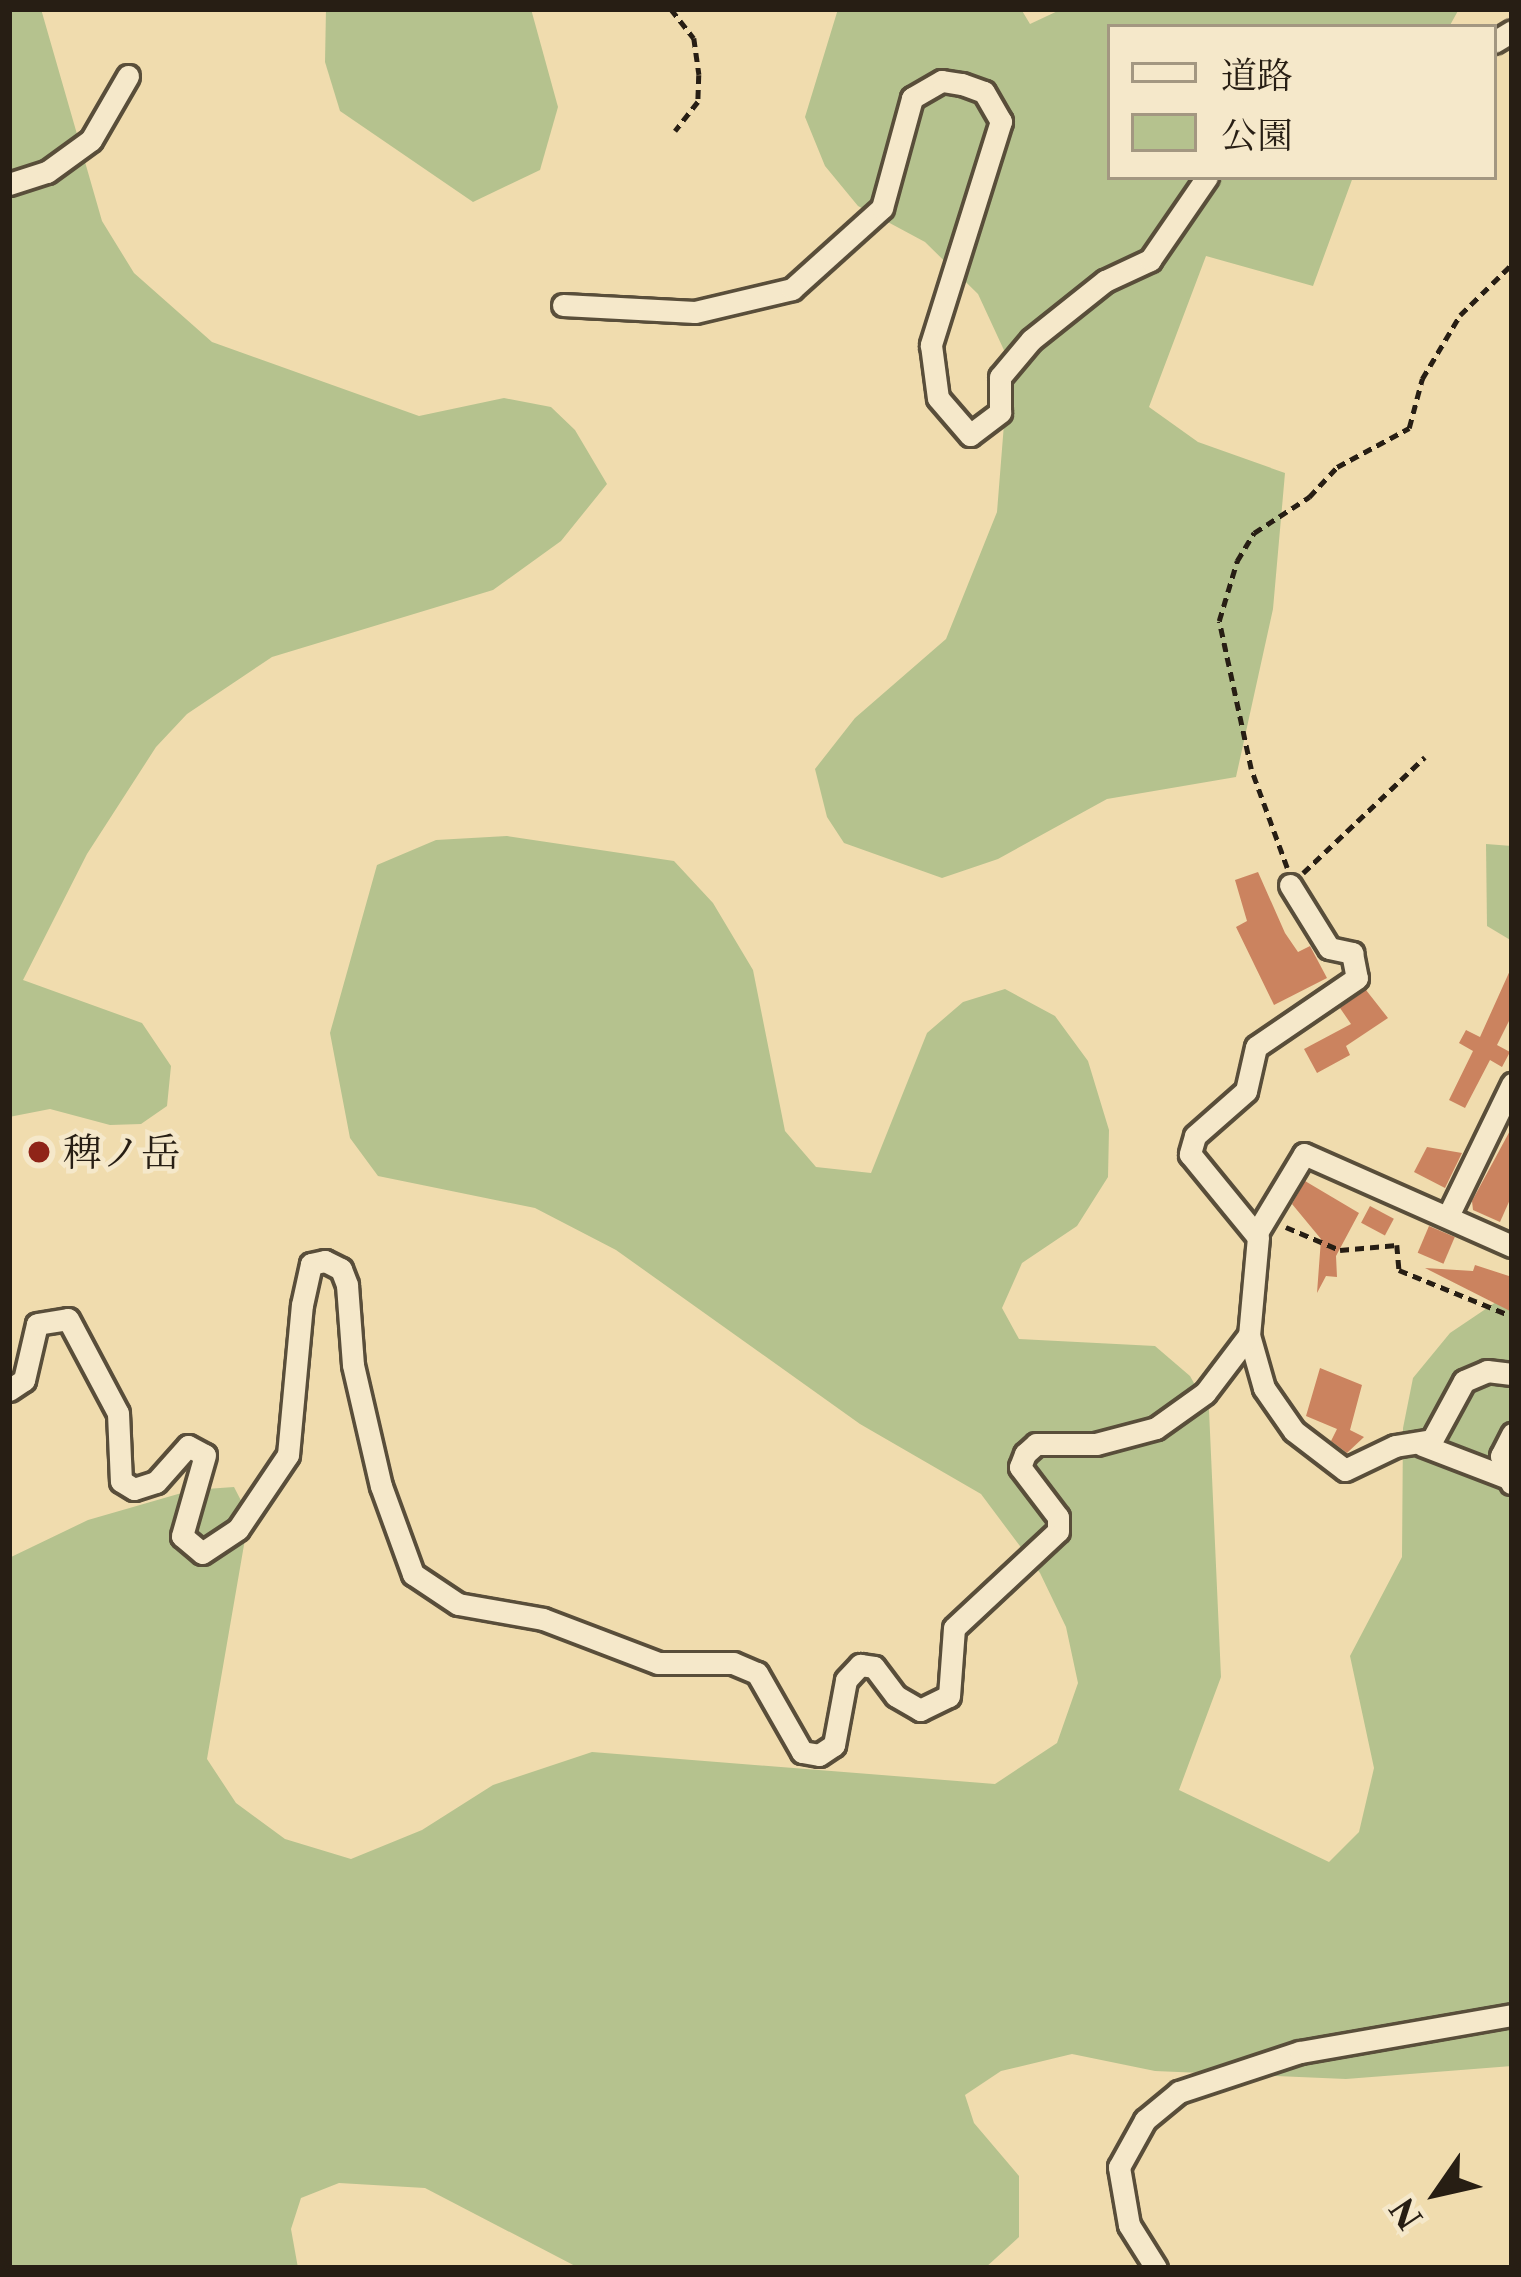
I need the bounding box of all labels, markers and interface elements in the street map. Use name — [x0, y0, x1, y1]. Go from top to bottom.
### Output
legend — [1107, 24, 1497, 180]
text: 道路 — [1221, 53, 1293, 97]
text: 公園 — [1221, 113, 1293, 157]
place label: 稗ノ岳 — [63, 1129, 180, 1175]
marker: 稗ノ岳 — [26, 1139, 52, 1165]
north arrow — [1377, 2133, 1497, 2253]
text: N — [1382, 2190, 1432, 2237]

